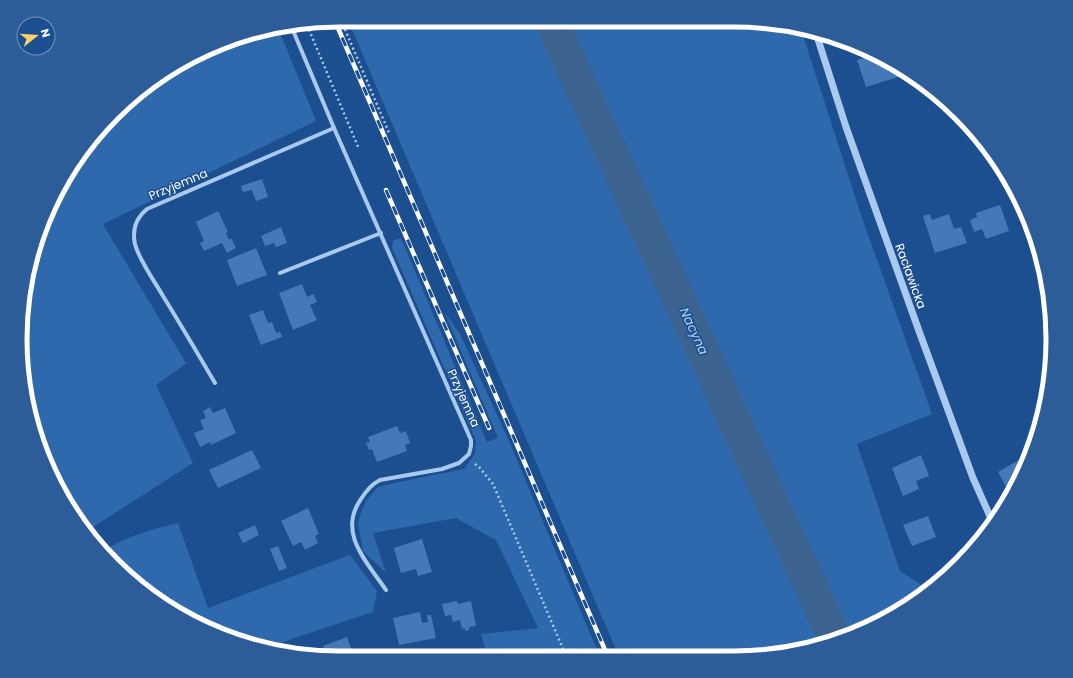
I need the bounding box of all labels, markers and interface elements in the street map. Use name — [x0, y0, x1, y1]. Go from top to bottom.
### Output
north arrow — [16, 16, 56, 56]
text: N — [37, 27, 54, 39]
street label: Przyjemna — [146, 164, 210, 204]
street label: Racławicka — [891, 241, 931, 311]
water label: Nacyna — [675, 304, 713, 358]
street label: Przyjemna — [444, 366, 484, 430]

